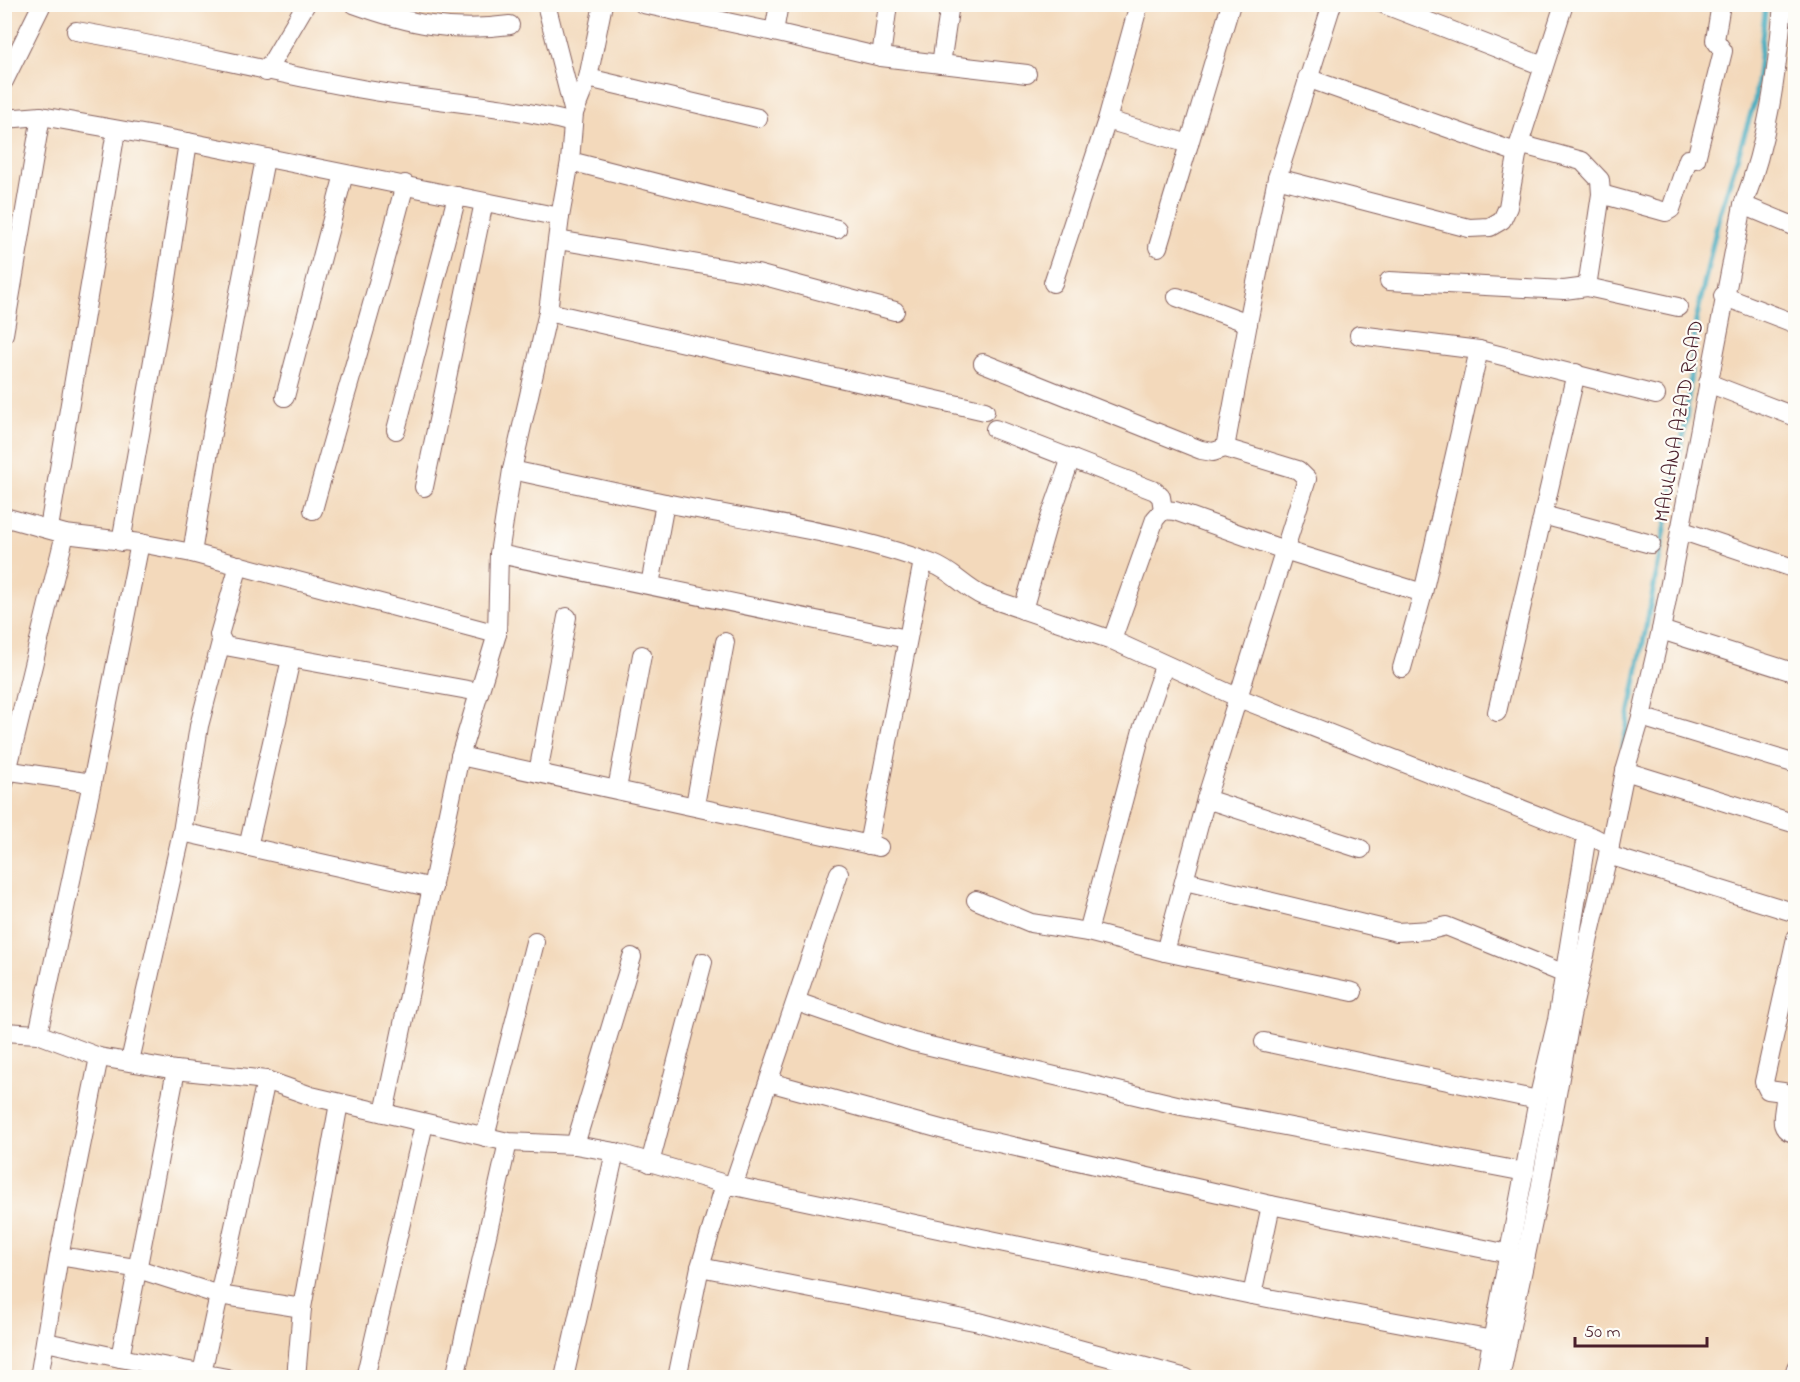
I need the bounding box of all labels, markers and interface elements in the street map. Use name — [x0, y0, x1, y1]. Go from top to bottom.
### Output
street label: MAULANA AZAD ROAD — [1647, 318, 1712, 525]
scale bar — [1575, 1310, 1707, 1348]
text: 50 m — [1584, 1320, 1621, 1346]

